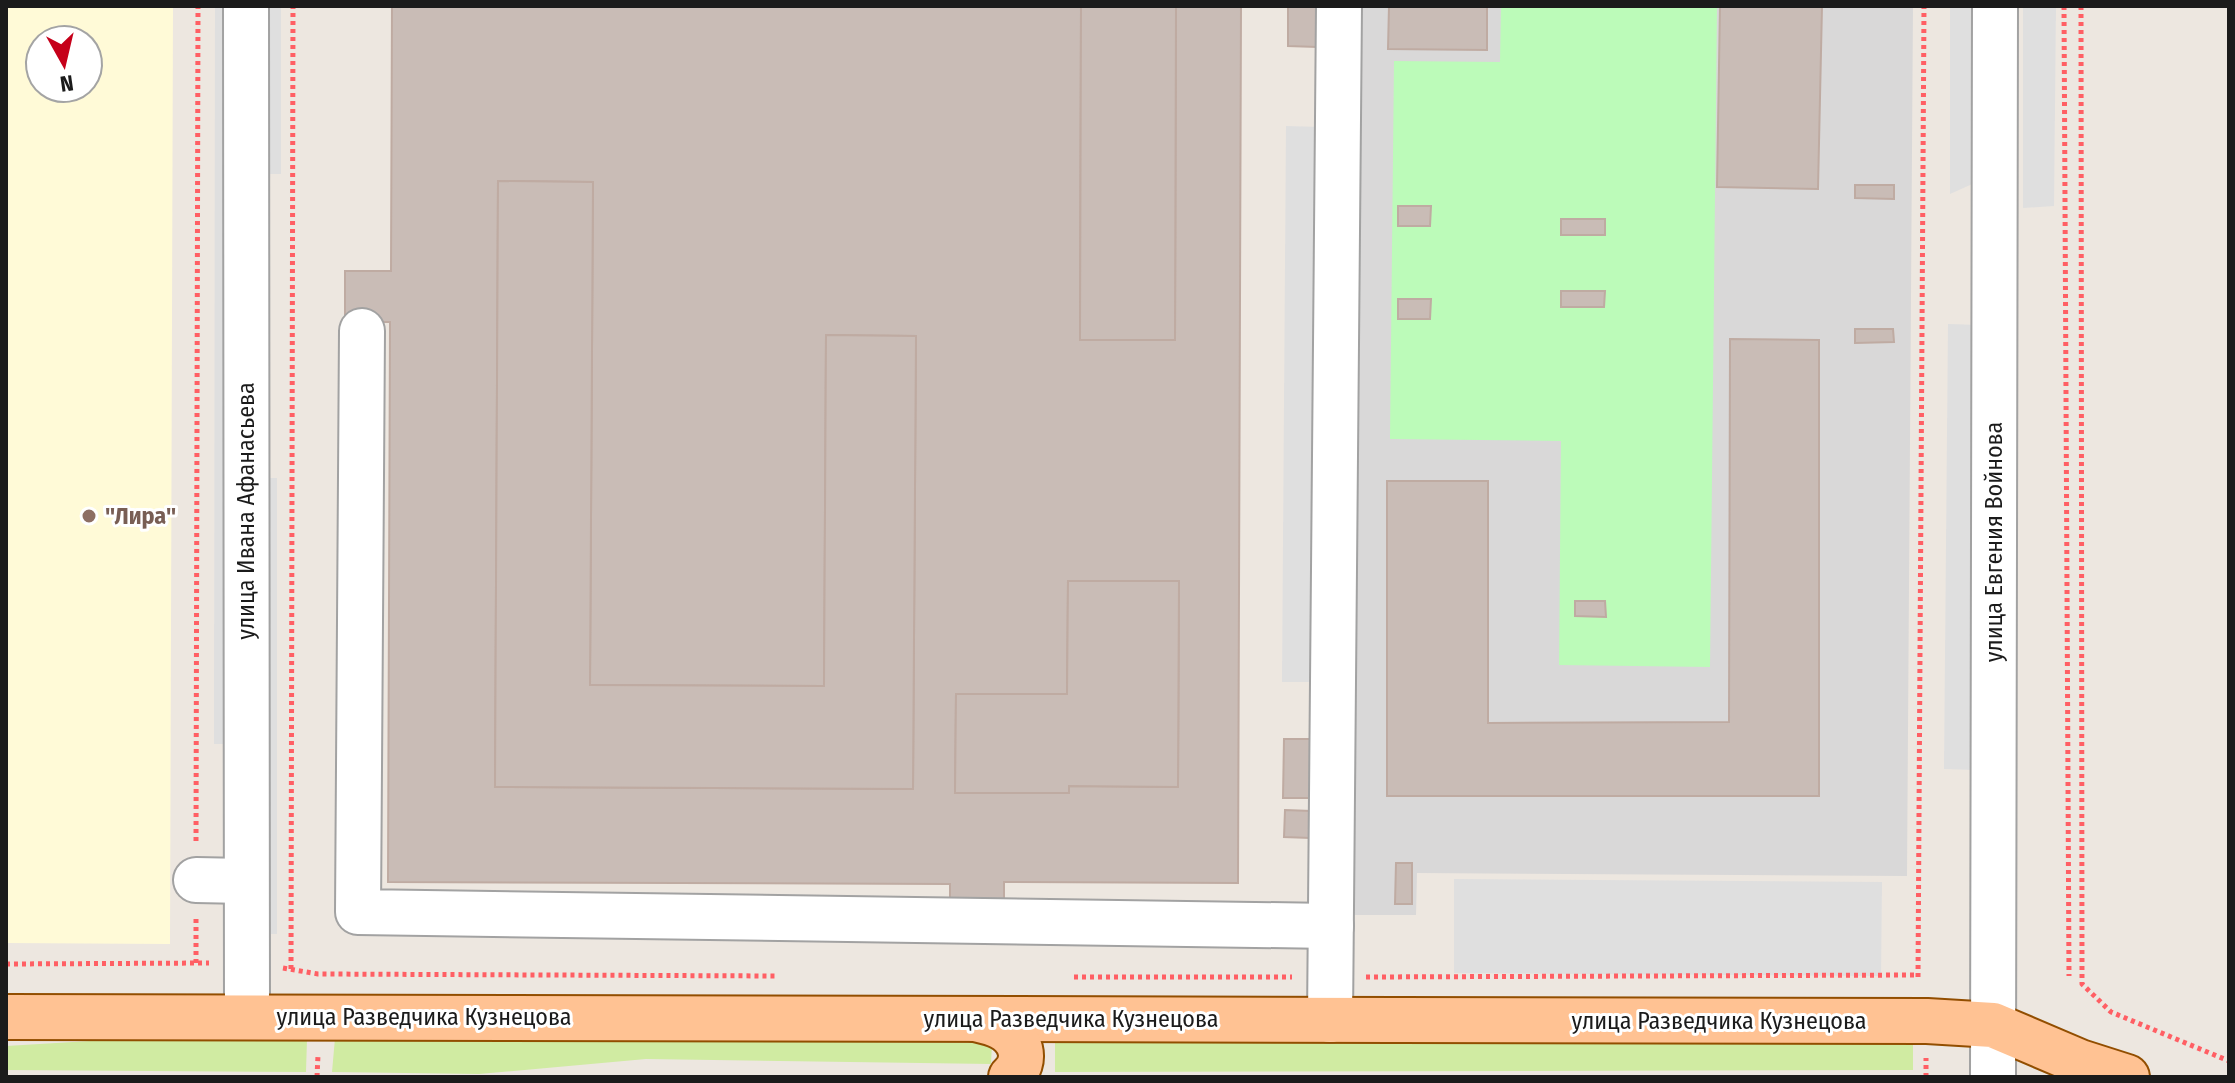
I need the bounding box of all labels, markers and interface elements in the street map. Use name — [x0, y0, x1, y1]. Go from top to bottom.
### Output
north arrow — [24, 24, 104, 104]
text: N — [58, 69, 75, 98]
street label: улица Ивана Афанасьева — [232, 382, 260, 640]
street label: улица Евгения Войнова — [1980, 422, 2008, 662]
place label: "Лира" — [105, 502, 176, 530]
marker: "Лира" — [80, 507, 98, 525]
street label: улица Разведчика Кузнецова — [276, 1003, 572, 1031]
street label: улица Разведчика Кузнецова — [923, 1005, 1219, 1033]
street label: улица Разведчика Кузнецова — [1571, 1007, 1867, 1035]

